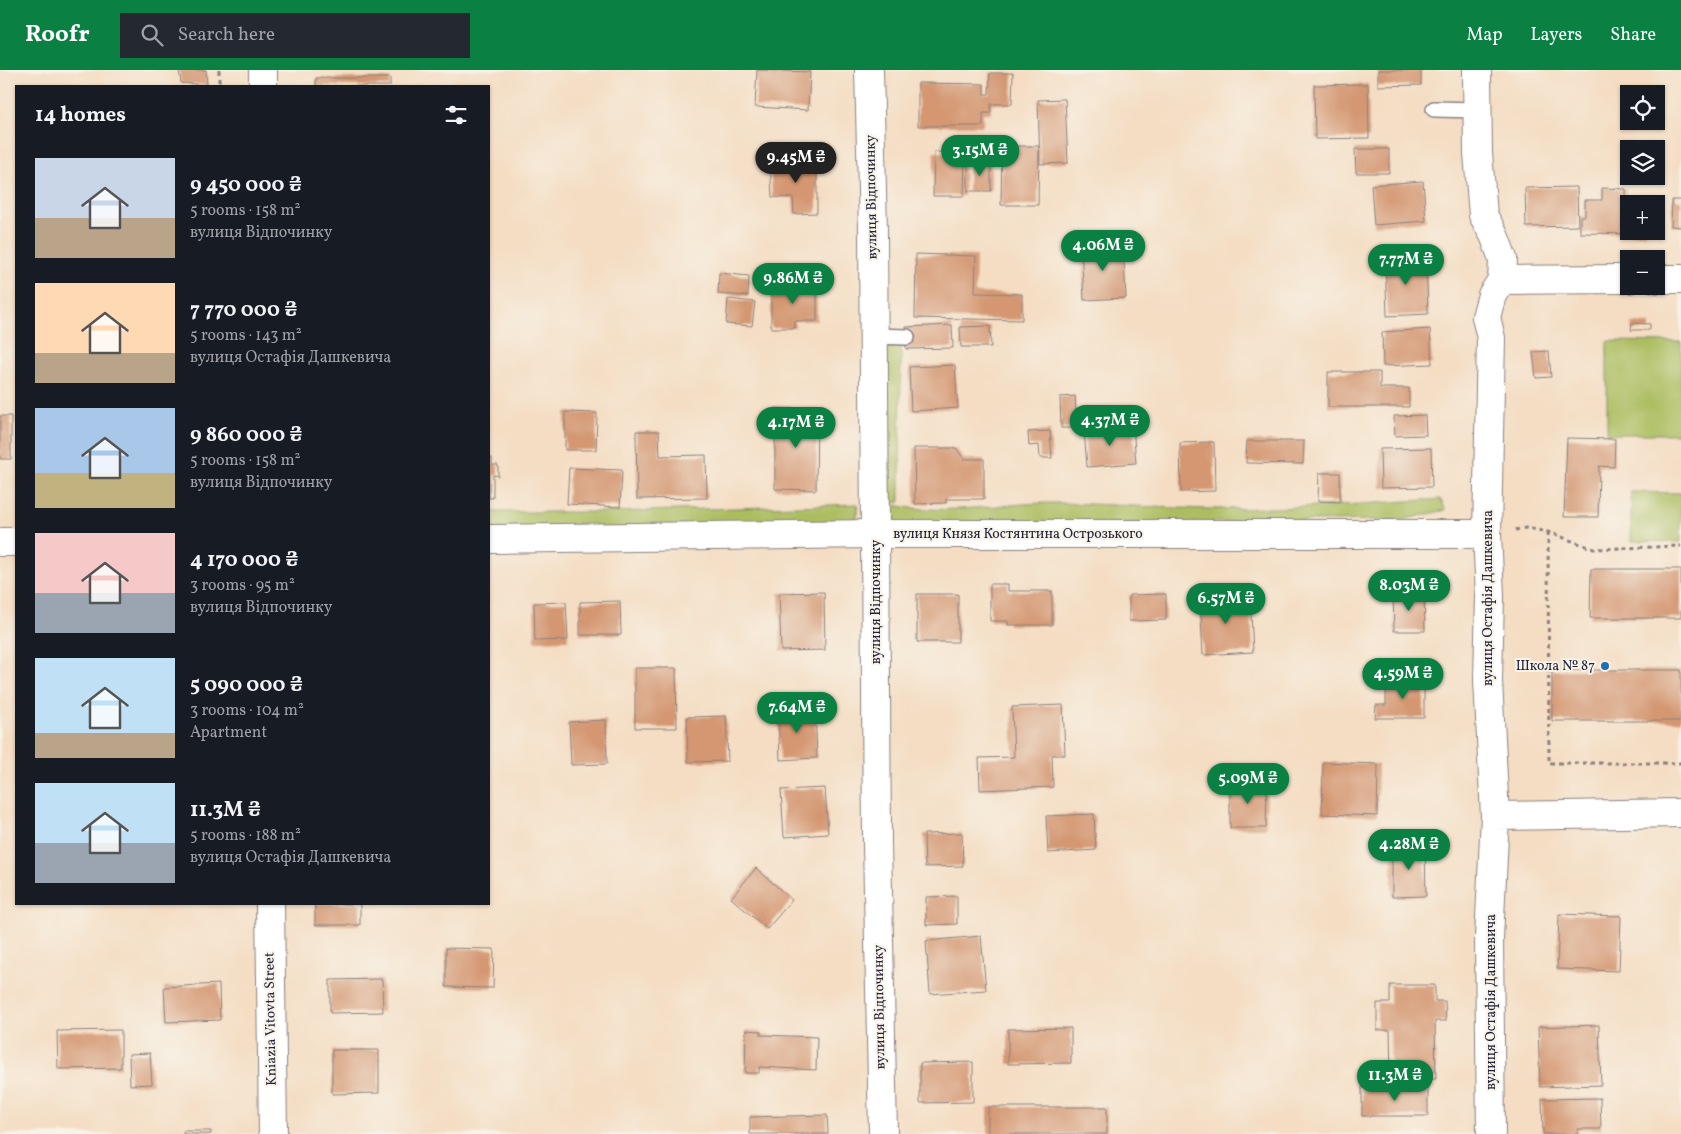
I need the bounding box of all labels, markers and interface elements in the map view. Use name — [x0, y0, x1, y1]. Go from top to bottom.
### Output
search box — [120, 13, 470, 58]
text: Roofr — [25, 18, 90, 52]
icon: search — [138, 21, 166, 49]
text: Search here — [178, 22, 275, 48]
text: Map — [1466, 23, 1502, 48]
text: Layers — [1530, 23, 1582, 48]
text: Share — [1610, 23, 1656, 48]
map controls — [1620, 85, 1665, 295]
button: locate — [1620, 85, 1665, 130]
text: 14 homes — [35, 101, 126, 130]
icon: filters — [442, 101, 470, 129]
street label: вулиця Відпочинку — [861, 134, 883, 259]
pin: 3.15M ₴ — [934, 134, 1026, 177]
text: 3.15M ₴ — [952, 140, 1008, 162]
button: layers — [1620, 140, 1665, 185]
pin: 9.45M ₴ — [750, 142, 842, 184]
text: 9.45M ₴ — [766, 147, 826, 169]
text: 9 450 000 ₴ — [190, 171, 302, 200]
icon: home — [75, 178, 135, 238]
button: + — [1620, 195, 1665, 240]
text: 5 rooms · 158 m² — [190, 200, 300, 222]
text: вулиця Відпочинку — [190, 222, 332, 244]
pin: 4.06M ₴ — [1057, 230, 1149, 272]
text: 4.06M ₴ — [1072, 235, 1134, 257]
pin: 7.77M ₴ — [1360, 244, 1452, 286]
text: 7.77M ₴ — [1379, 249, 1433, 271]
button: − — [1620, 250, 1665, 295]
pin: 9.86M ₴ — [747, 262, 839, 305]
text: 9.86M ₴ — [763, 268, 823, 290]
text: 7 770 000 ₴ — [190, 296, 297, 325]
icon: home — [75, 303, 135, 363]
text: 5 rooms · 143 m² — [190, 325, 302, 347]
text: вулиця Остафія Дашкевича — [190, 347, 391, 369]
pin: 4.37M ₴ — [1064, 404, 1156, 447]
pin: 4.17M ₴ — [750, 406, 842, 449]
text: 4.37M ₴ — [1081, 410, 1139, 432]
text: 4.17M ₴ — [767, 412, 825, 434]
text: 9 860 000 ₴ — [190, 421, 302, 450]
icon: home — [75, 428, 135, 488]
text: 5 rooms · 158 m² — [190, 450, 300, 472]
text: вулиця Відпочинку — [190, 472, 332, 494]
street label: вулиця Остафія Дашкевича — [1479, 510, 1498, 686]
street label: вулиця Князя Костянтина Острозького — [893, 525, 1143, 544]
street label: вулиця Відпочинку — [867, 539, 886, 664]
text: 4 170 000 ₴ — [190, 546, 298, 575]
icon: home — [75, 553, 135, 613]
pin: 8.03M ₴ — [1363, 570, 1455, 612]
text: 3 rooms · 95 m² — [190, 575, 295, 597]
text: 8.03M ₴ — [1379, 575, 1439, 597]
pin: 6.57M ₴ — [1180, 582, 1272, 625]
text: 6.57M ₴ — [1197, 588, 1255, 610]
text: вулиця Відпочинку — [190, 597, 332, 619]
place label: Школа № 87 — [1516, 657, 1595, 676]
pin: 4.59M ₴ — [1357, 658, 1449, 700]
marker: Школа № 87 — [1599, 660, 1611, 672]
text: 4.59M ₴ — [1373, 663, 1433, 685]
text: 5 090 000 ₴ — [190, 671, 303, 700]
icon: home — [75, 678, 135, 738]
pin: 7.64M ₴ — [751, 692, 843, 734]
text: 7.64M ₴ — [768, 697, 826, 719]
text: 3 rooms · 104 m² — [190, 700, 304, 722]
text: Apartment — [190, 722, 267, 744]
pin: 5.09M ₴ — [1202, 762, 1294, 805]
text: 5.09M ₴ — [1218, 768, 1278, 790]
text: 11.3M ₴ — [190, 796, 261, 825]
icon: home — [75, 803, 135, 863]
text: 5 rooms · 188 m² — [190, 825, 301, 847]
pin: 4.28M ₴ — [1363, 828, 1455, 871]
text: 4.28M ₴ — [1379, 834, 1439, 856]
text: вулиця Остафія Дашкевича — [190, 847, 391, 869]
street label: вулиця Остафія Дашкевича — [1482, 914, 1501, 1090]
street label: вулиця Відпочинку — [869, 944, 891, 1069]
street label: Kniazia Vitovta Street — [260, 952, 282, 1086]
pin: 11.3M ₴ — [1349, 1060, 1441, 1102]
text: 11.3M ₴ — [1368, 1065, 1422, 1087]

